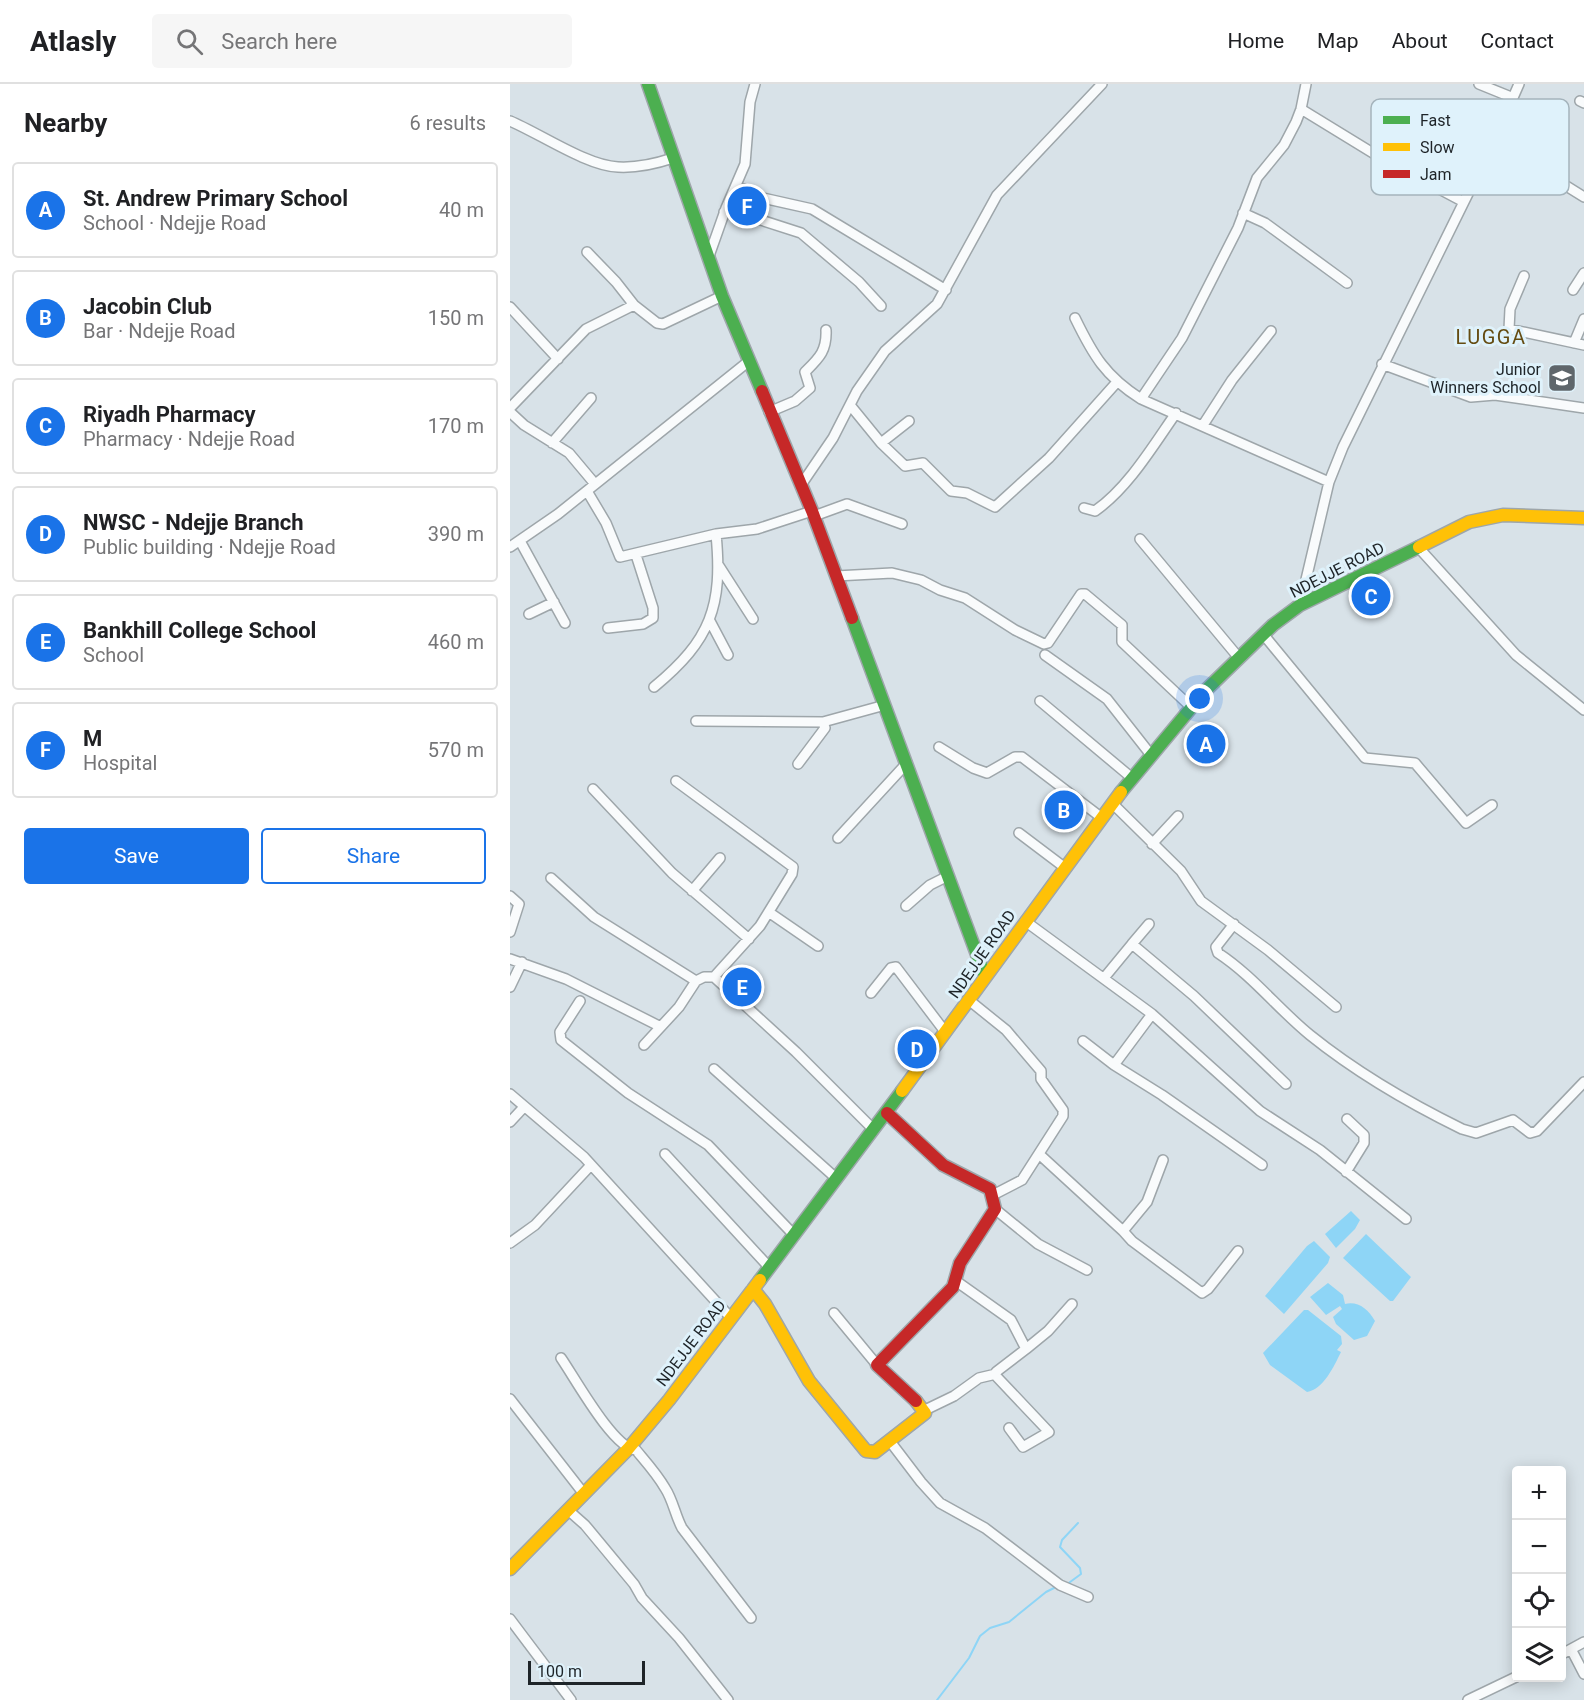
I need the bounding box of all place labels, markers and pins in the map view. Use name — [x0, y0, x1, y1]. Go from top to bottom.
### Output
pin: F — [728, 184, 766, 228]
place label: Junior Winners School — [1430, 360, 1542, 397]
school or university icon: Junior Winners School — [1546, 362, 1578, 394]
pin: C — [1352, 574, 1390, 618]
pin: A — [1186, 722, 1226, 766]
pin: B — [1044, 788, 1084, 832]
pin: E — [722, 964, 762, 1010]
pin: D — [898, 1026, 936, 1072]

